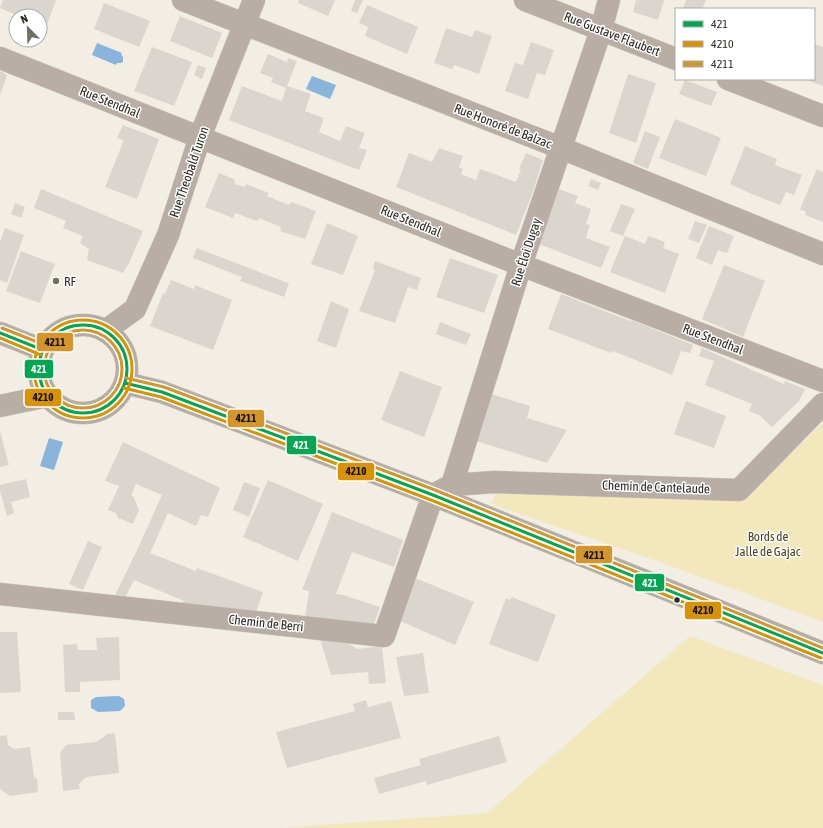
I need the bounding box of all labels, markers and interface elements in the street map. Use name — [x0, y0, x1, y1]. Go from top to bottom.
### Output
north arrow — [8, 8, 48, 48]
legend — [675, 8, 815, 80]
street label: Rue Gustave Flaubert — [562, 9, 662, 59]
text: N — [19, 12, 29, 26]
text: 421 — [711, 17, 728, 31]
text: 4210 — [711, 37, 734, 51]
text: 4211 — [711, 57, 734, 71]
street label: Rue Stendhal — [78, 83, 143, 121]
street label: Rue Honoré de Balzac — [452, 101, 554, 152]
street label: Rue Theobald Turon — [166, 125, 212, 219]
street label: Rue Stendhal — [379, 202, 444, 240]
street label: Rue Éloi Dugay — [508, 216, 544, 288]
place label: RF — [64, 274, 77, 289]
marker: RF — [51, 276, 61, 286]
street label: Rue Stendhal — [681, 321, 746, 358]
line badge: 4211 — [36, 332, 74, 352]
text: 4211 — [44, 336, 65, 348]
line badge: 421 — [24, 359, 54, 379]
text: 421 — [30, 363, 47, 375]
line badge: 4210 — [24, 388, 62, 407]
text: 4210 — [32, 391, 53, 403]
line badge: 4211 — [227, 409, 265, 428]
text: 4211 — [235, 412, 256, 424]
line badge: 421 — [286, 435, 317, 455]
text: 421 — [292, 439, 309, 451]
line badge: 4210 — [337, 462, 375, 481]
text: 4210 — [345, 465, 366, 477]
street label: Chemin de Cantelaude — [602, 478, 710, 496]
park label: Bords de Jalle de Gajac — [735, 529, 801, 559]
line badge: 4211 — [575, 545, 613, 564]
text: 4211 — [583, 549, 604, 561]
line badge: 421 — [634, 573, 665, 592]
text: 421 — [641, 577, 658, 589]
unlabelled marker — [672, 595, 682, 605]
line badge: 4210 — [684, 601, 722, 620]
text: 4210 — [692, 604, 713, 616]
street label: Chemin de Berri — [228, 612, 304, 634]

